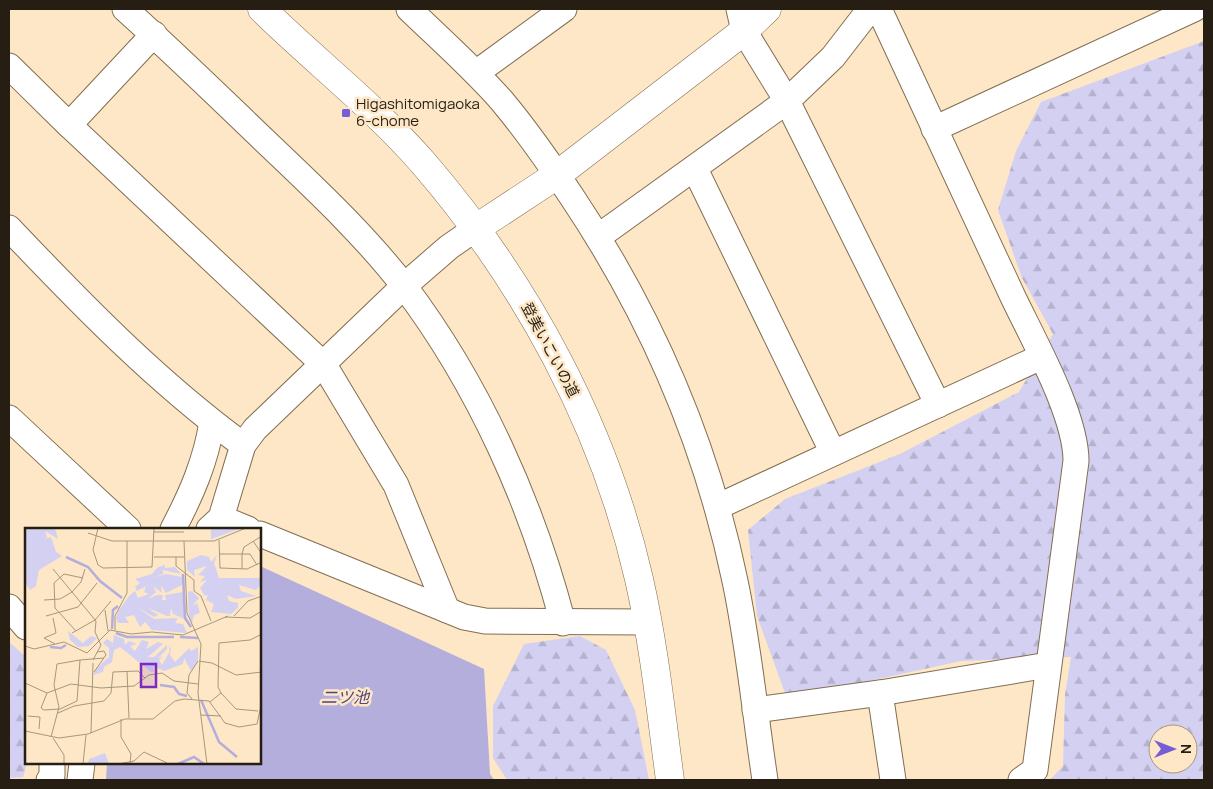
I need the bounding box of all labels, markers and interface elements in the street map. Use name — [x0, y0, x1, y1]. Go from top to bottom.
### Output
place label: Higashitomigaoka 6-chome — [356, 93, 480, 131]
marker: Higashitomigaoka 6-chome — [340, 107, 352, 119]
street label: 登美いこいの道 — [517, 298, 584, 401]
inset map — [25, 528, 261, 764]
water label: 二ツ池 — [321, 686, 371, 708]
north arrow — [1148, 724, 1198, 774]
text: N — [1177, 744, 1196, 754]

